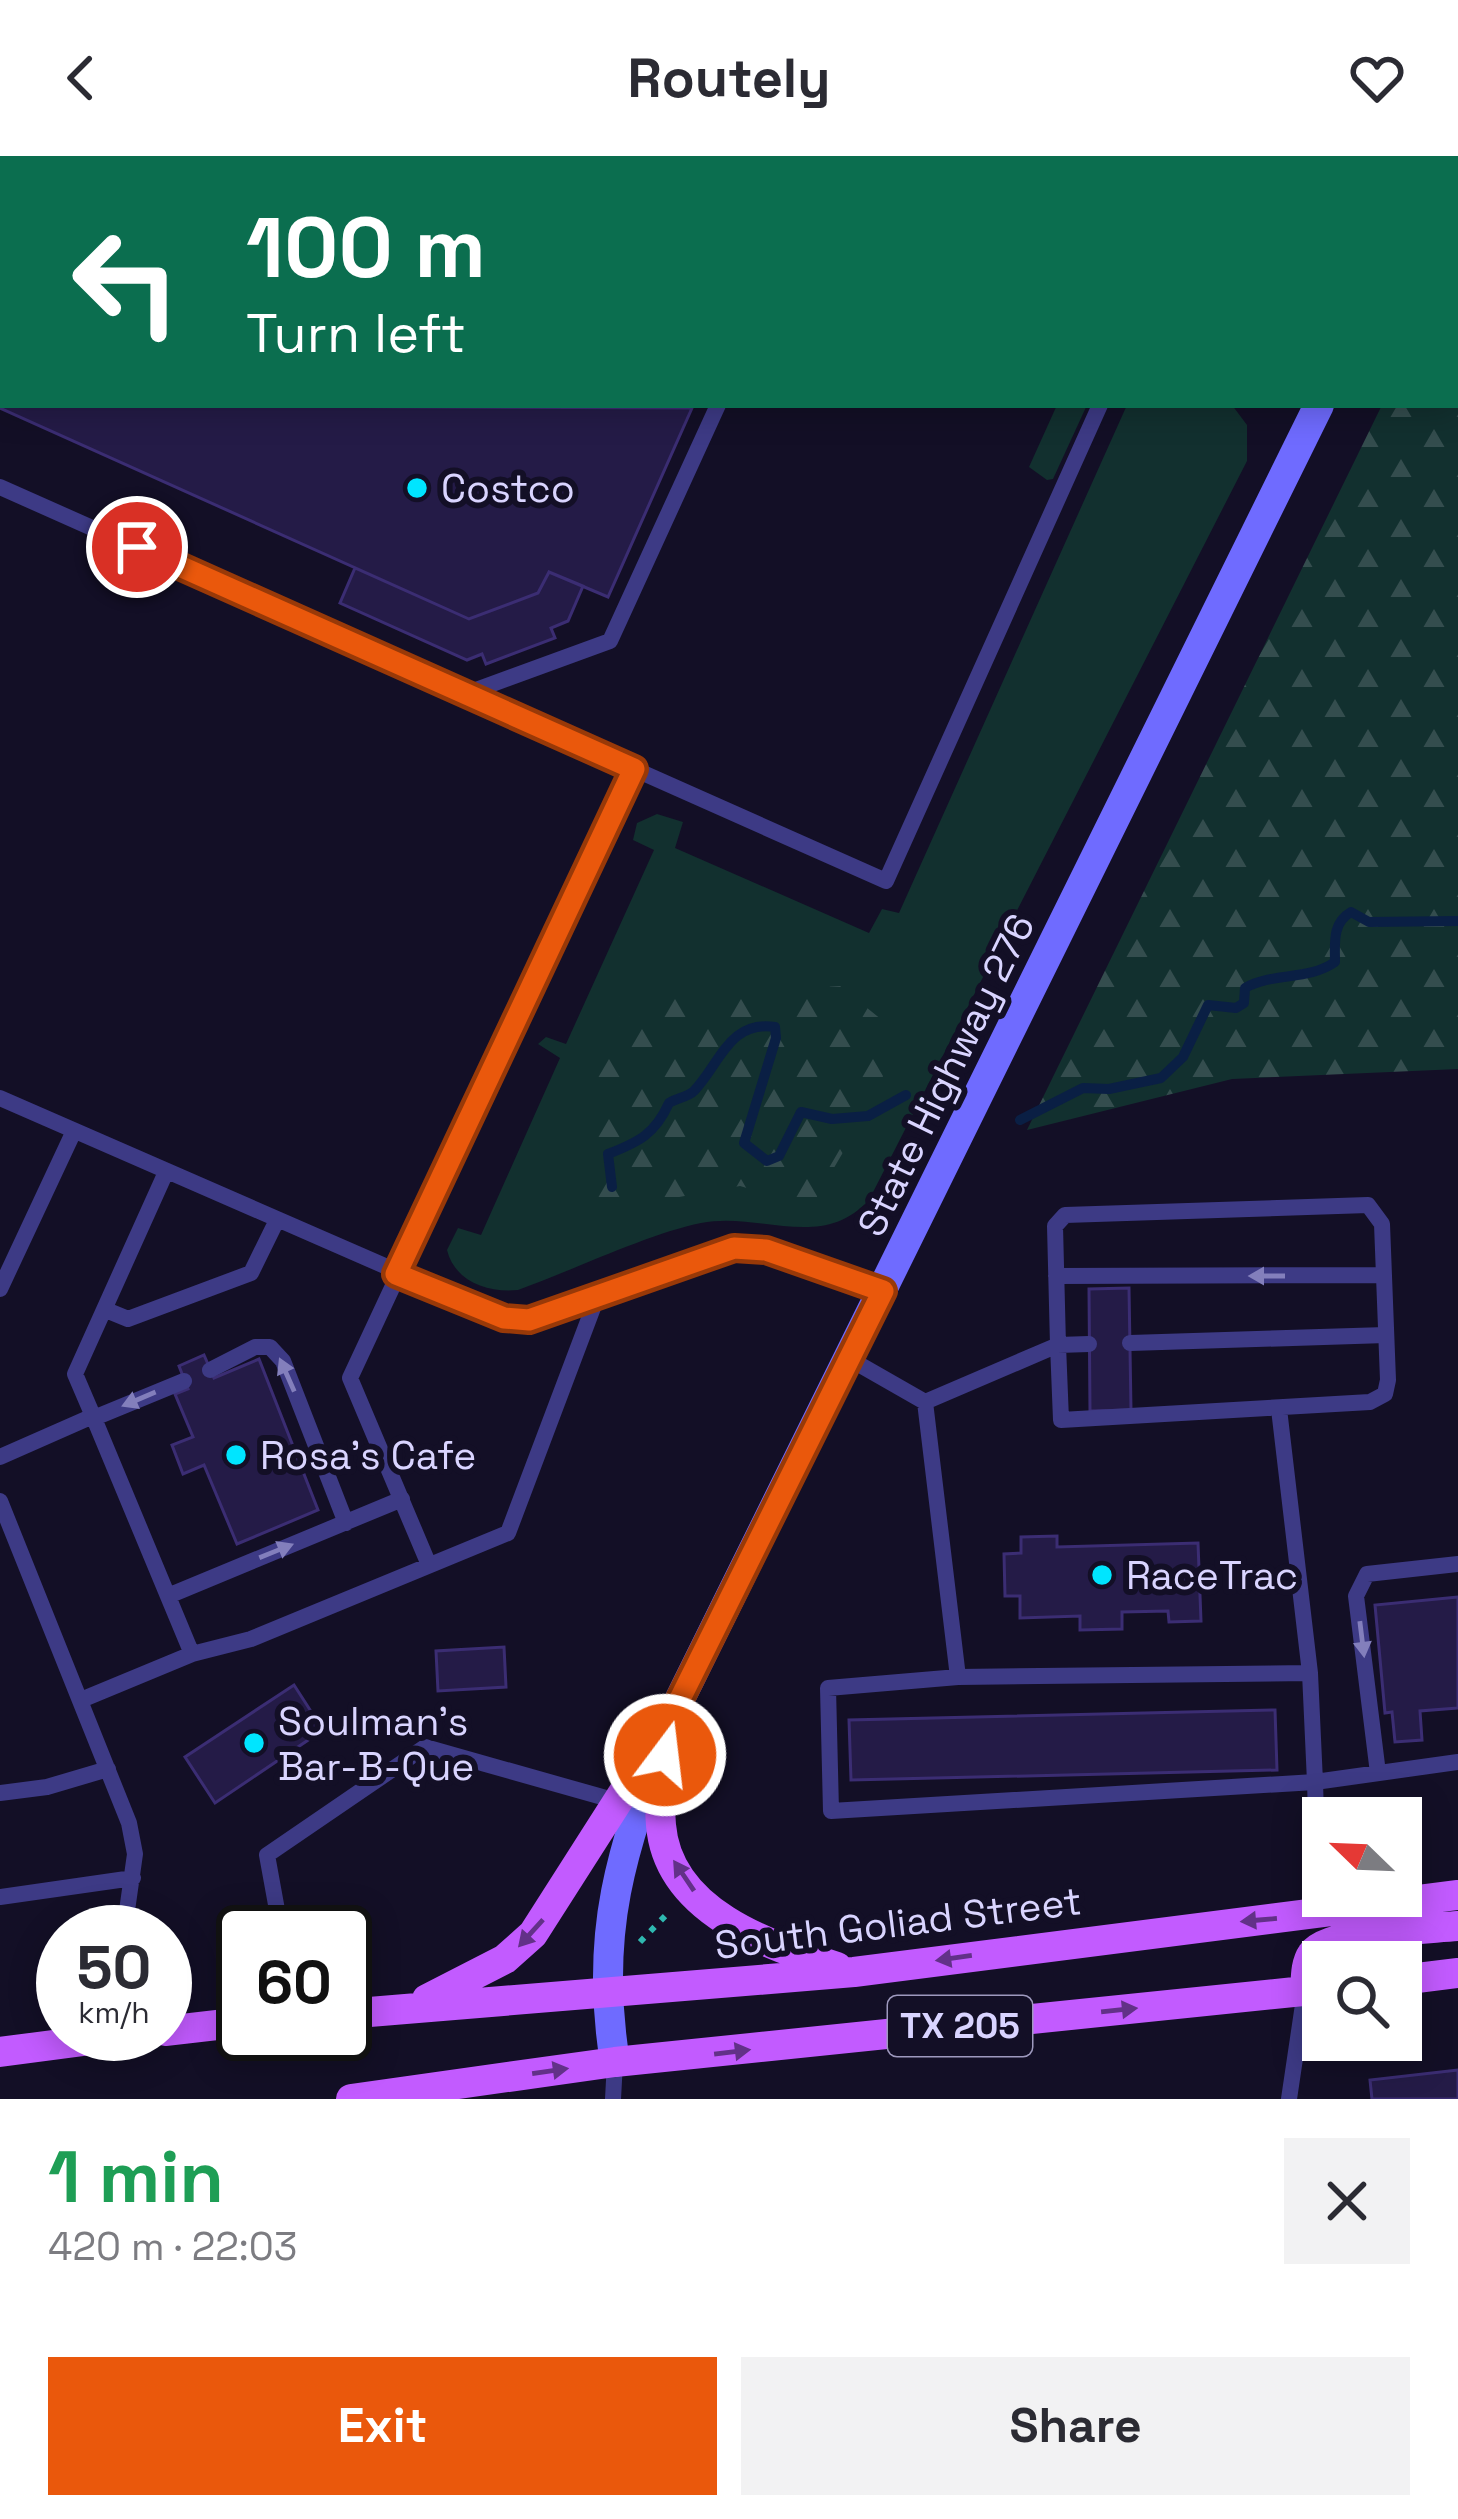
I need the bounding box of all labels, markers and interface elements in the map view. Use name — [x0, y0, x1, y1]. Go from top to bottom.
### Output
text: Routely — [628, 44, 830, 113]
icon: back — [48, 45, 114, 111]
icon: heart — [1344, 45, 1410, 111]
text: 100 m — [246, 194, 486, 302]
icon: left — [48, 204, 204, 360]
text: Turn left — [246, 299, 466, 368]
place label: Costco — [441, 464, 575, 513]
marker: Costco — [404, 475, 430, 501]
pin — [86, 496, 188, 598]
icon: arrive — [104, 514, 170, 580]
street label: State Highway 276 — [847, 906, 1045, 1244]
one-way arrow — [1247, 1266, 1285, 1286]
one-way arrow — [277, 1357, 297, 1392]
one-way arrow — [121, 1390, 157, 1409]
place label: Rosa’s Cafe — [260, 1431, 476, 1480]
marker: Rosa’s Cafe — [223, 1442, 249, 1468]
one-way arrow — [258, 1541, 294, 1560]
place label: RaceTrac — [1126, 1551, 1298, 1600]
marker: RaceTrac — [1089, 1562, 1115, 1588]
one-way arrow — [1352, 1621, 1371, 1658]
position arrow — [602, 1692, 728, 1818]
place label: Soulman's Bar-B-Que — [278, 1697, 474, 1791]
marker: Soulman's Bar-B-Que — [241, 1730, 267, 1756]
north arrow — [1302, 1797, 1422, 1917]
map controls — [1302, 1797, 1422, 2061]
one-way arrow — [674, 1860, 696, 1893]
street label: South Goliad Street — [712, 1876, 1084, 1970]
speed limit sign: 60 — [216, 1905, 372, 2061]
one-way arrow — [1240, 1911, 1277, 1930]
one-way arrow — [518, 1919, 545, 1948]
text: 50 — [77, 1929, 151, 2006]
button: search — [1302, 1941, 1422, 2061]
one-way arrow — [935, 1949, 972, 1968]
text: km/h — [78, 1993, 150, 2032]
road number: TX 205 — [888, 1996, 1032, 2056]
one-way arrow — [1101, 2000, 1138, 2019]
one-way arrow — [713, 2043, 751, 2062]
one-way arrow — [532, 2061, 570, 2080]
text: 1 min — [48, 2131, 224, 2223]
button: close — [1284, 2138, 1410, 2264]
text: 420 m · 22:03 — [48, 2222, 297, 2271]
button: Exit — [48, 2357, 717, 2495]
button: Share — [741, 2357, 1410, 2495]

